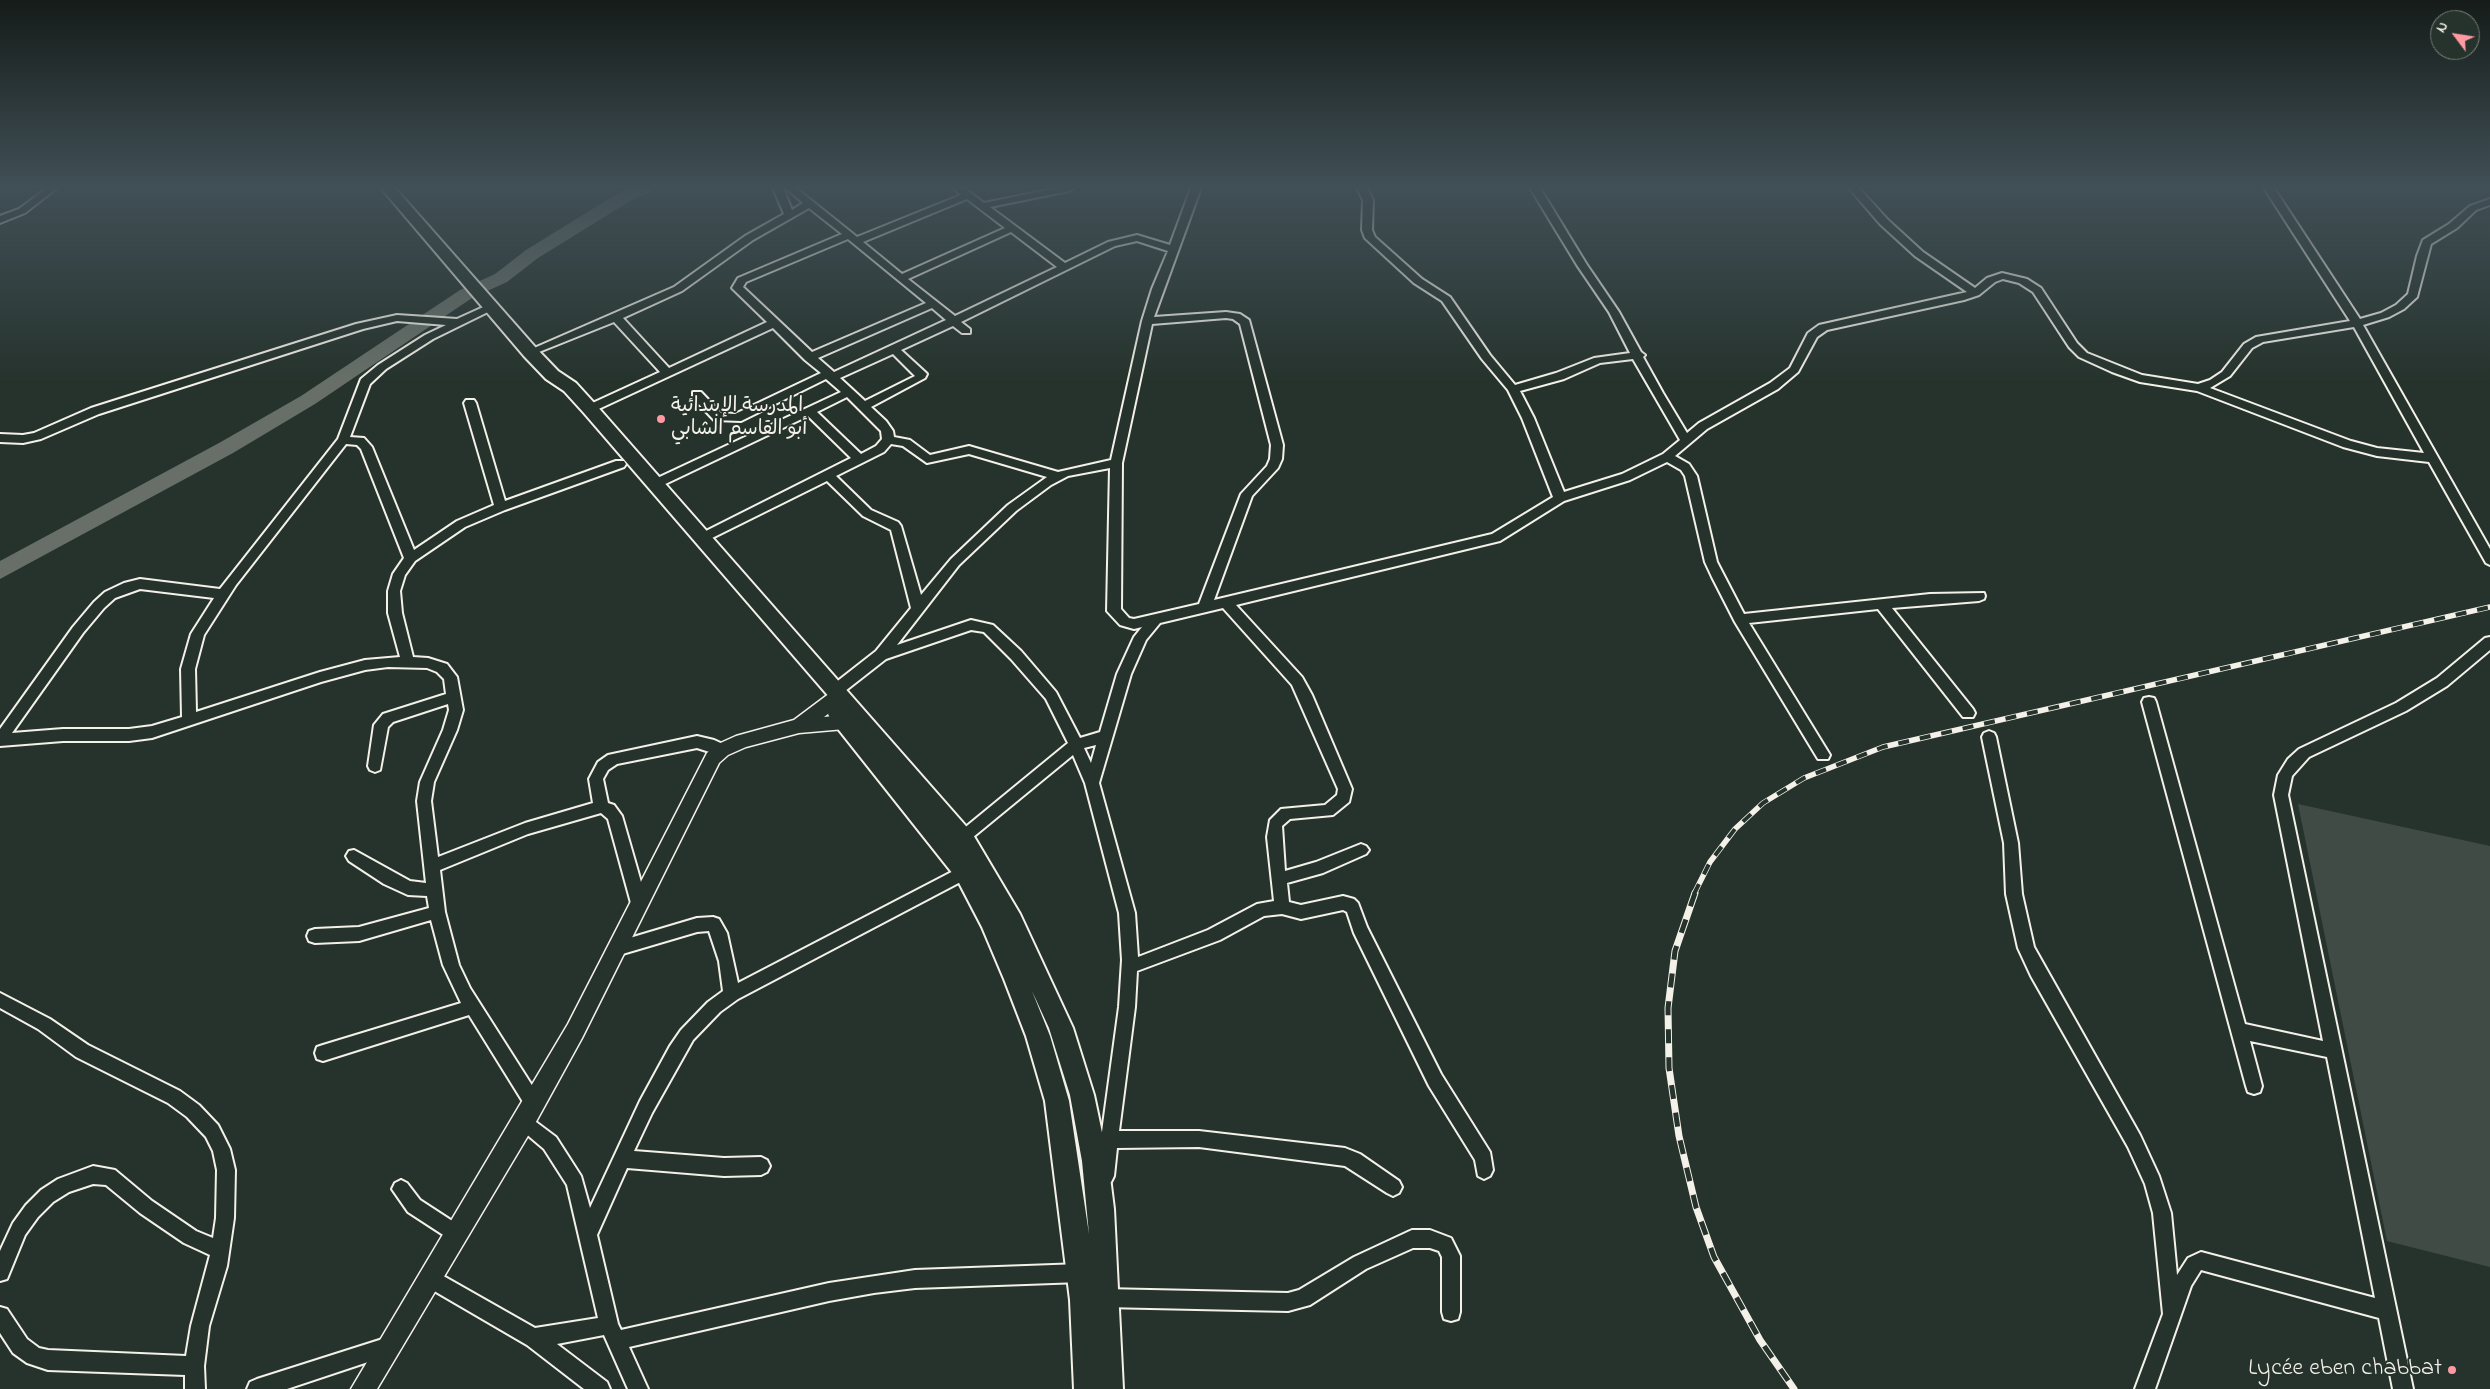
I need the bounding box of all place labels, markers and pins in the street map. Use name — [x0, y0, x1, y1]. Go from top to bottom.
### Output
place label: المدرسة الإبتدائية أبو القاسم الشابي — [671, 396, 807, 443]
marker: المدرسة الإبتدائية أبو القاسم الشابي — [655, 413, 667, 425]
place label: Lycée eben chabbat — [2248, 1356, 2442, 1384]
marker: Lycée eben chabbat — [2446, 1364, 2458, 1376]

